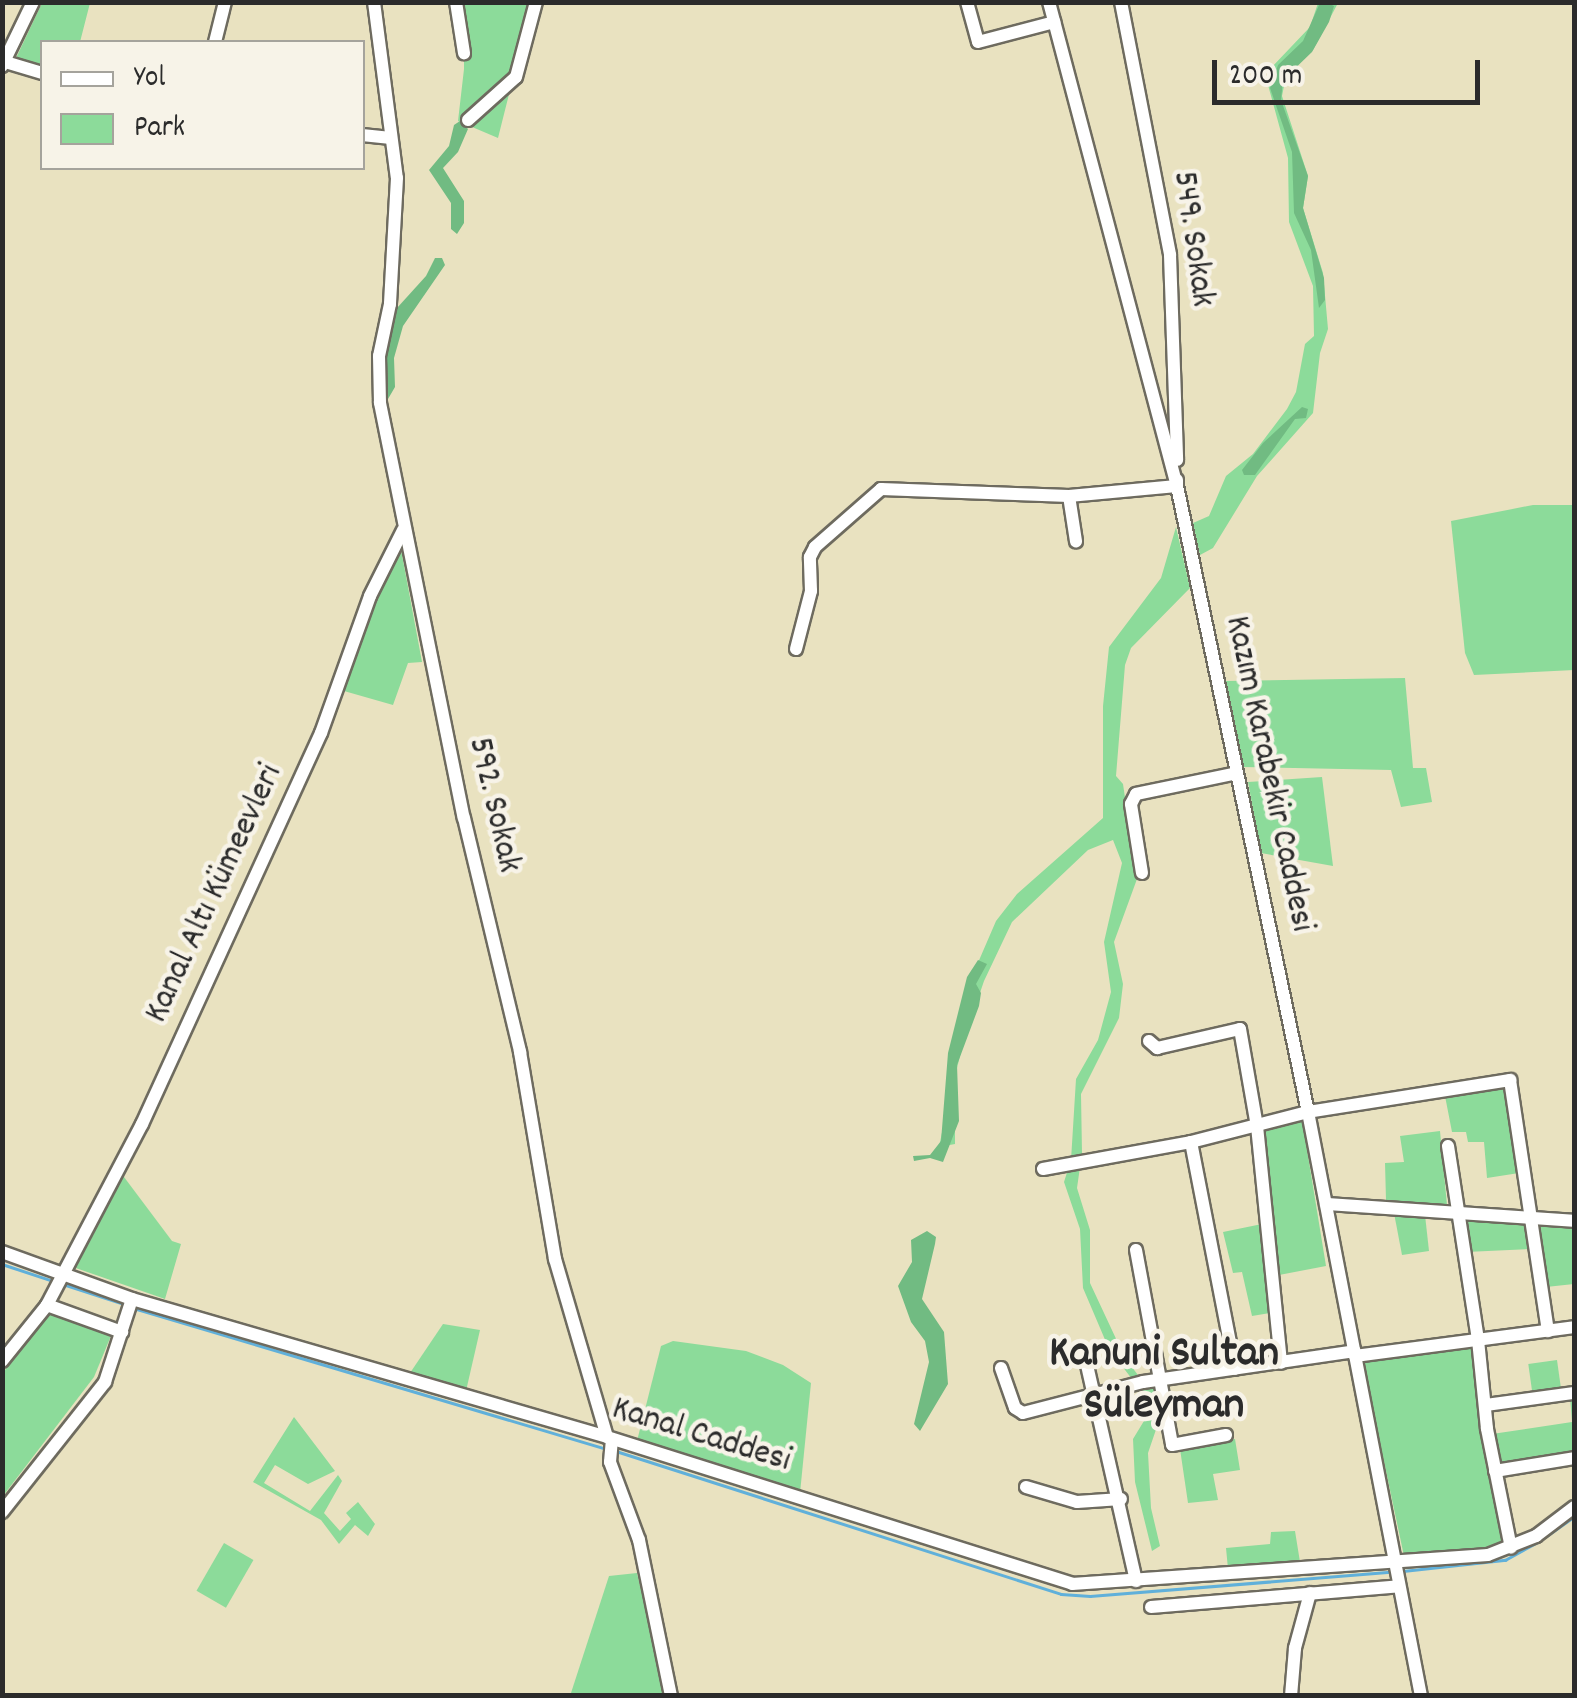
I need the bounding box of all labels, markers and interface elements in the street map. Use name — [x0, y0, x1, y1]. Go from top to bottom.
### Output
legend — [40, 40, 365, 170]
scale bar — [1217, 40, 1484, 102]
text: 200 m — [1229, 56, 1302, 99]
text: Yol — [134, 58, 165, 101]
text: Park — [134, 108, 185, 151]
street label: 549. Sokak — [1162, 168, 1222, 310]
street label: Kazım Karabekir Caddesi — [1214, 612, 1322, 936]
street label: 592. Sokak — [457, 733, 529, 877]
street label: Kanal Altı Kümeevleri — [137, 758, 293, 1030]
district label: Kanuni Sultan Süleyman — [1049, 1329, 1279, 1435]
street label: Kanal Caddesi — [607, 1389, 795, 1483]

